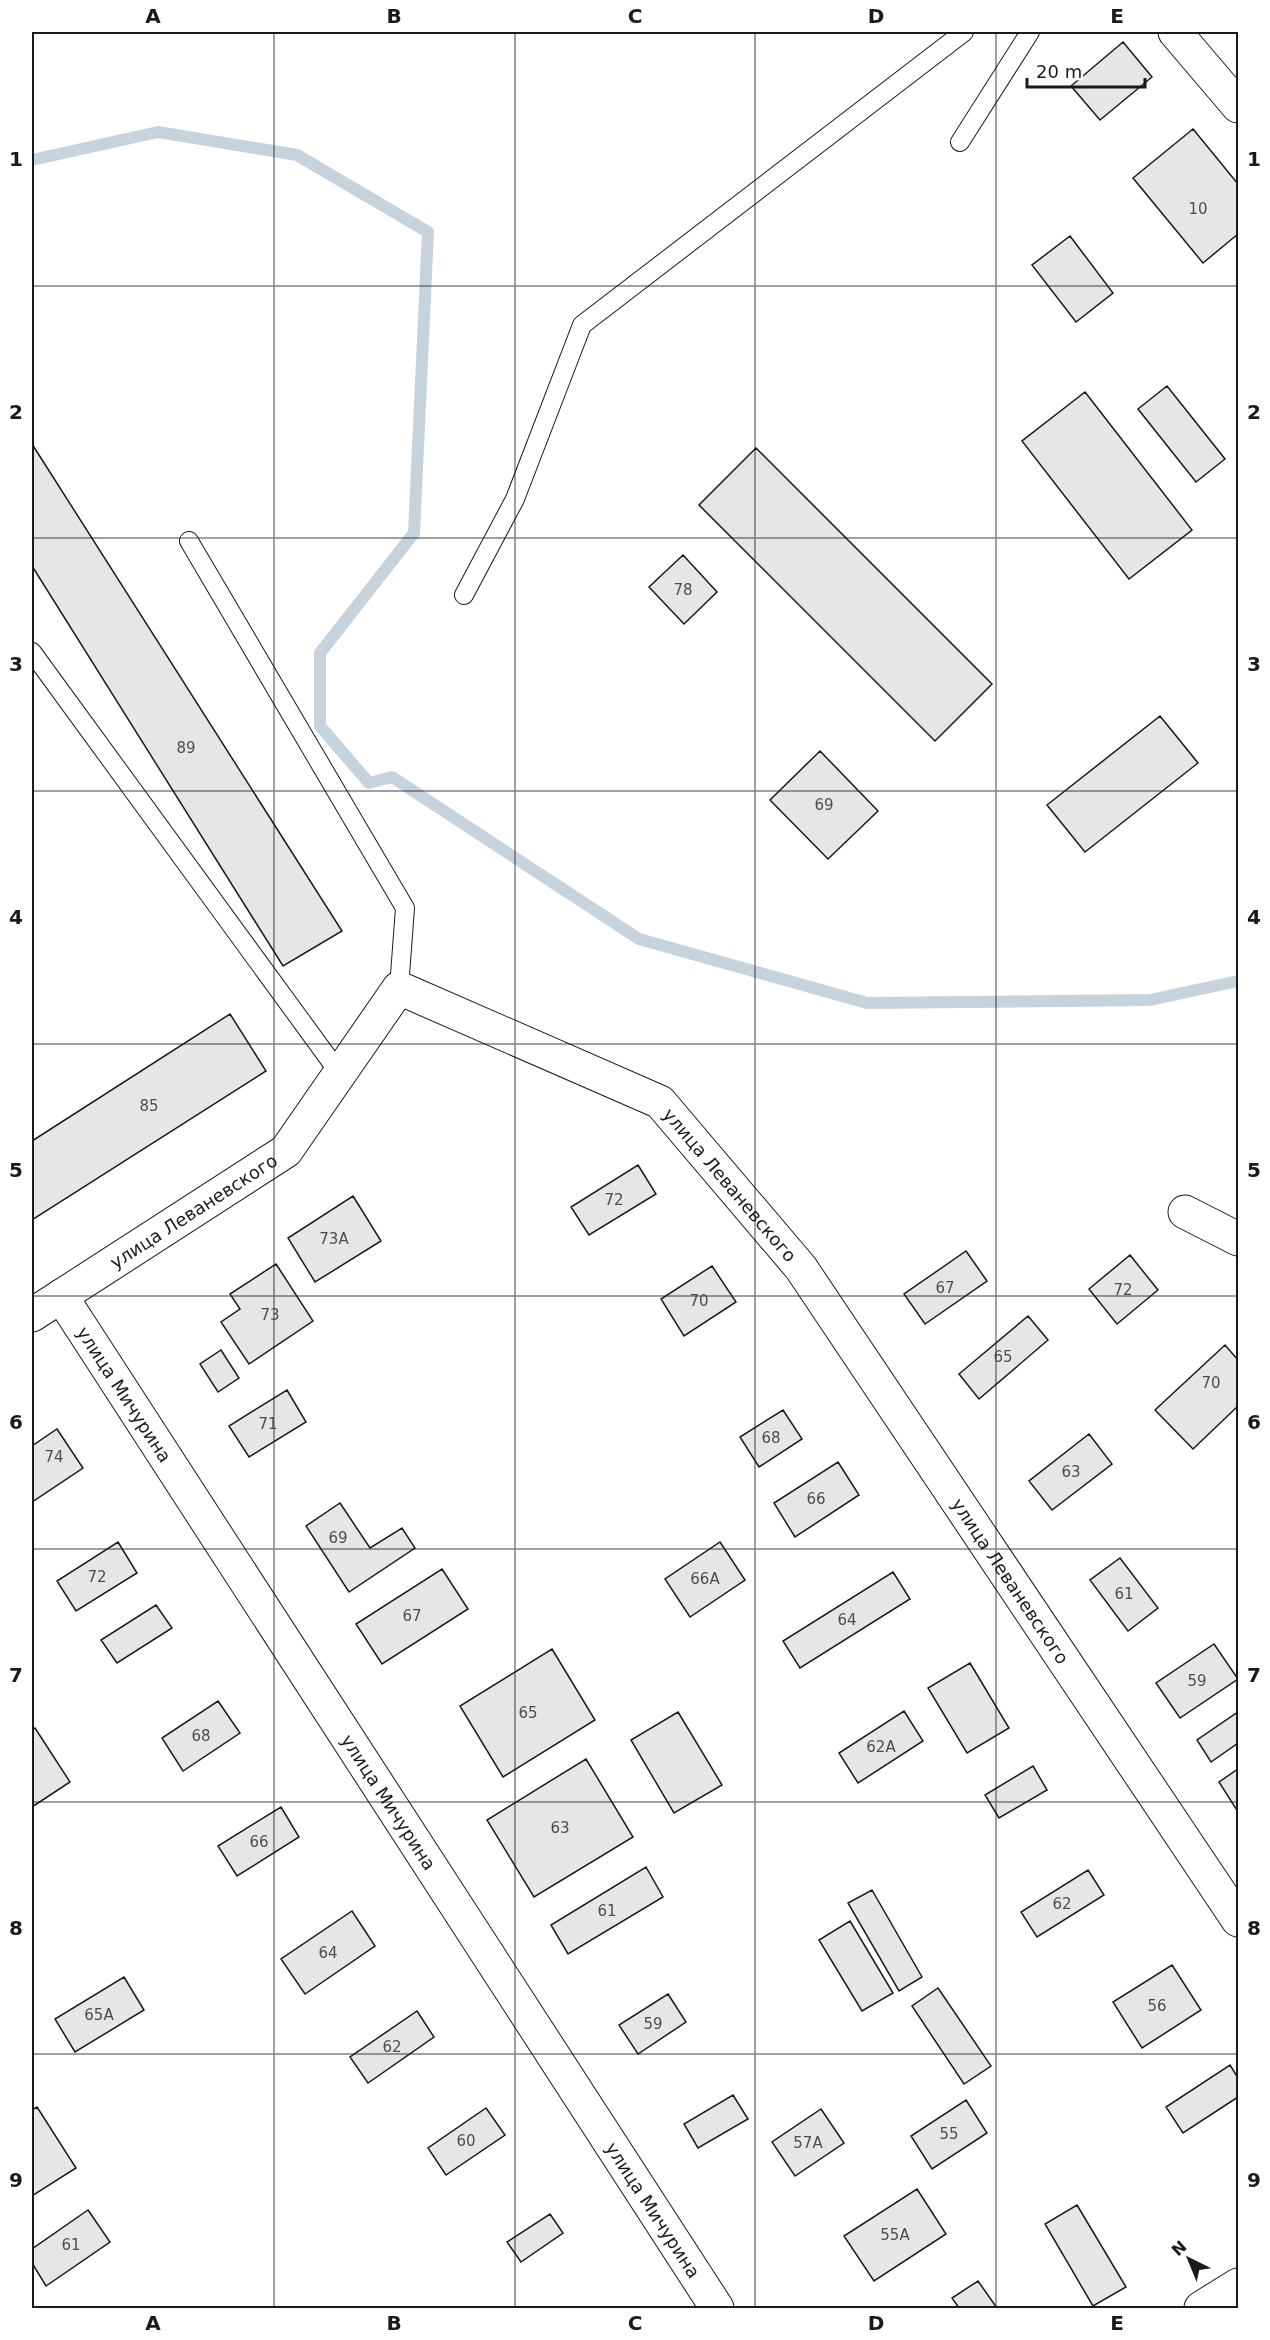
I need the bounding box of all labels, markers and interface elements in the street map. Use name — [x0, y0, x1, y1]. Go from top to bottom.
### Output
text: A — [145, 4, 161, 28]
text: B — [386, 4, 402, 28]
text: C — [628, 4, 642, 28]
text: D — [868, 4, 884, 28]
text: E — [1110, 4, 1124, 28]
scale bar — [1027, 51, 1146, 89]
text: 20 m — [1036, 61, 1082, 82]
text: 1 — [9, 147, 23, 171]
text: 1 — [1247, 147, 1261, 171]
house number: 10 — [1188, 200, 1208, 218]
text: 2 — [9, 400, 23, 424]
text: 2 — [1247, 400, 1261, 424]
house number: 78 — [673, 581, 693, 599]
text: 3 — [9, 652, 23, 676]
text: 3 — [1247, 652, 1261, 676]
house number: 89 — [176, 739, 196, 757]
house number: 69 — [814, 796, 834, 814]
text: 4 — [9, 905, 23, 929]
text: 4 — [1247, 905, 1261, 929]
house number: 85 — [139, 1097, 159, 1115]
street label: улица Леваневского — [659, 1104, 801, 1266]
street label: улица Леваневского — [106, 1149, 281, 1273]
text: 5 — [9, 1158, 23, 1182]
text: 5 — [1247, 1158, 1261, 1182]
house number: 72 — [604, 1191, 624, 1209]
house number: 73А — [319, 1230, 349, 1248]
house number: 67 — [935, 1279, 955, 1297]
house number: 72 — [1113, 1281, 1133, 1299]
house number: 70 — [689, 1292, 709, 1310]
house number: 73 — [260, 1306, 280, 1324]
street label: улица Мичурина — [73, 1322, 176, 1466]
house number: 65 — [993, 1348, 1013, 1366]
house number: 70 — [1201, 1374, 1221, 1392]
text: 6 — [9, 1410, 23, 1434]
text: 6 — [1247, 1410, 1261, 1434]
house number: 71 — [258, 1415, 278, 1433]
house number: 68 — [761, 1429, 781, 1447]
house number: 74 — [44, 1448, 64, 1466]
house number: 63 — [1061, 1463, 1081, 1481]
house number: 66 — [806, 1490, 826, 1508]
street label: улица Леваневского — [948, 1494, 1074, 1668]
house number: 69 — [328, 1529, 348, 1547]
house number: 72 — [87, 1568, 107, 1586]
house number: 66А — [690, 1570, 720, 1588]
house number: 61 — [1114, 1585, 1134, 1603]
house number: 67 — [402, 1607, 422, 1625]
house number: 64 — [837, 1611, 857, 1629]
text: 7 — [9, 1663, 23, 1687]
text: 7 — [1247, 1663, 1261, 1687]
house number: 59 — [1187, 1672, 1207, 1690]
house number: 65 — [518, 1704, 538, 1722]
house number: 68 — [191, 1727, 211, 1745]
street label: улица Мичурина — [337, 1730, 441, 1874]
house number: 62А — [866, 1738, 896, 1756]
house number: 63 — [550, 1819, 570, 1837]
house number: 66 — [249, 1833, 269, 1851]
house number: 62 — [1052, 1895, 1072, 1913]
house number: 61 — [597, 1902, 617, 1920]
text: 8 — [9, 1916, 23, 1940]
text: 8 — [1247, 1916, 1261, 1940]
house number: 64 — [318, 1944, 338, 1962]
house number: 56 — [1147, 1997, 1167, 2015]
house number: 65А — [84, 2006, 114, 2024]
house number: 59 — [643, 2015, 663, 2033]
house number: 62 — [382, 2038, 402, 2056]
house number: 55 — [939, 2125, 959, 2143]
house number: 60 — [456, 2132, 476, 2150]
house number: 57А — [793, 2134, 823, 2152]
street label: улица Мичурина — [602, 2138, 705, 2282]
text: 9 — [9, 2168, 23, 2192]
text: 9 — [1247, 2168, 1261, 2192]
house number: 55А — [880, 2226, 910, 2244]
north arrow — [1159, 2229, 1219, 2289]
house number: 61 — [61, 2236, 81, 2254]
text: N — [1168, 2237, 1190, 2260]
text: A — [145, 2311, 161, 2335]
text: B — [386, 2311, 402, 2335]
text: C — [628, 2311, 642, 2335]
text: D — [868, 2311, 884, 2335]
text: E — [1110, 2311, 1124, 2335]

